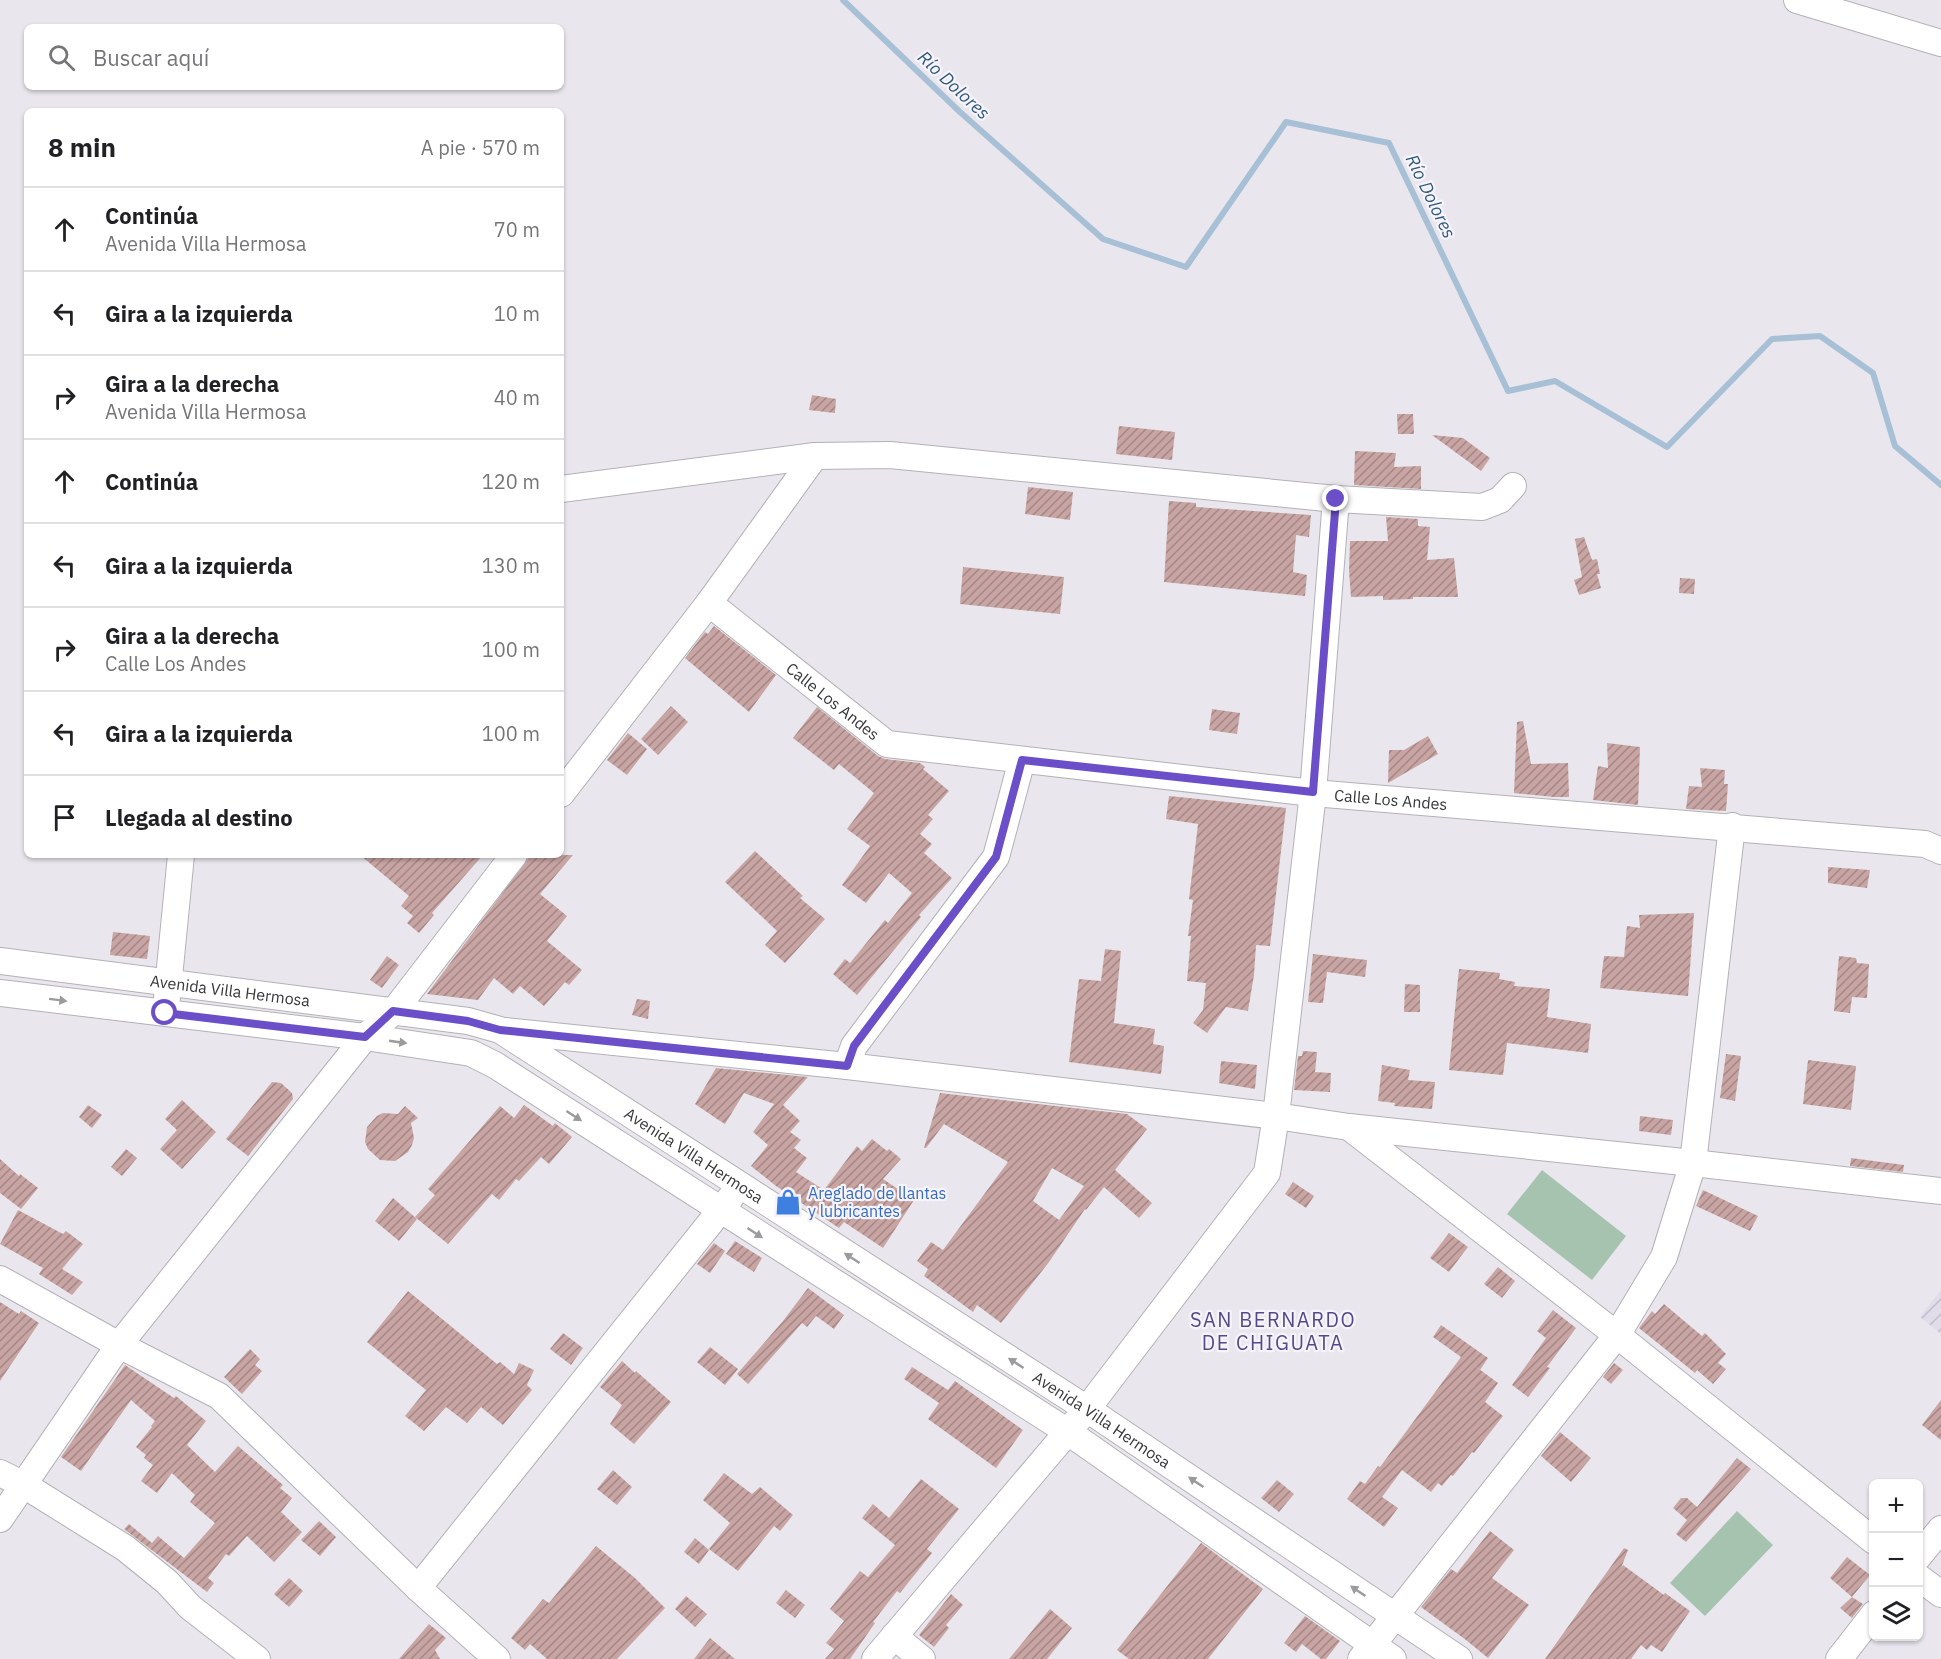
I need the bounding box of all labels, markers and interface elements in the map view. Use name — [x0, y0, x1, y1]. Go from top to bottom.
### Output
search box — [24, 24, 564, 90]
icon: search — [45, 41, 78, 74]
text: Buscar aquí — [93, 43, 209, 72]
water label: Río Dolores — [913, 46, 995, 124]
text: 8 min — [48, 130, 116, 164]
text: A pie · 570 m — [421, 134, 540, 161]
water label: Río Dolores — [1401, 150, 1461, 242]
text: Continúa — [105, 201, 198, 230]
icon: ahead — [48, 213, 81, 246]
text: 70 m — [494, 216, 540, 243]
text: Avenida Villa Hermosa — [105, 230, 306, 257]
icon: left — [48, 297, 81, 330]
text: Gira a la izquierda — [105, 299, 293, 328]
text: 10 m — [494, 300, 540, 327]
text: Gira a la derecha — [105, 369, 279, 398]
icon: right — [48, 381, 81, 414]
text: 40 m — [494, 384, 540, 411]
text: Avenida Villa Hermosa — [105, 398, 306, 425]
icon: ahead — [48, 465, 81, 498]
text: Continúa — [105, 467, 198, 496]
text: 120 m — [482, 468, 540, 495]
route end — [1322, 485, 1348, 511]
icon: left — [48, 549, 81, 582]
text: Gira a la izquierda — [105, 551, 293, 580]
text: 130 m — [482, 552, 540, 579]
text: Gira a la derecha — [105, 621, 279, 650]
icon: right — [48, 633, 81, 666]
text: 100 m — [482, 636, 540, 663]
text: Calle Los Andes — [105, 650, 247, 677]
street label: Calle Los Andes — [782, 658, 883, 744]
icon: left — [48, 717, 81, 750]
text: Gira a la izquierda — [105, 719, 293, 748]
text: 100 m — [482, 720, 540, 747]
street label: Calle Los Andes — [1334, 785, 1448, 814]
icon: arrive — [48, 801, 81, 834]
text: Llegada al destino — [105, 803, 293, 832]
street label: Avenida Villa Hermosa — [149, 970, 312, 1011]
one-way arrow — [49, 996, 68, 1005]
route start — [151, 999, 177, 1025]
one-way arrow — [388, 1038, 407, 1047]
street label: Avenida Villa Hermosa — [621, 1103, 768, 1208]
one-way arrow — [566, 1110, 582, 1121]
place label: Areglado de llantas y lubricantes — [808, 1183, 946, 1221]
shop icon: Areglado de llantas y lubricantes — [773, 1187, 803, 1217]
one-way arrow — [747, 1227, 764, 1238]
one-way arrow — [844, 1252, 860, 1263]
district label: SAN BERNARDO DE CHIGUATA — [1190, 1306, 1356, 1356]
one-way arrow — [1008, 1358, 1024, 1369]
street label: Avenida Villa Hermosa — [1029, 1367, 1175, 1473]
one-way arrow — [1189, 1476, 1205, 1488]
map controls — [1869, 1479, 1923, 1641]
button: + — [1869, 1479, 1923, 1533]
button: − — [1869, 1533, 1923, 1587]
one-way arrow — [1350, 1586, 1366, 1597]
button: layers — [1869, 1587, 1923, 1641]

